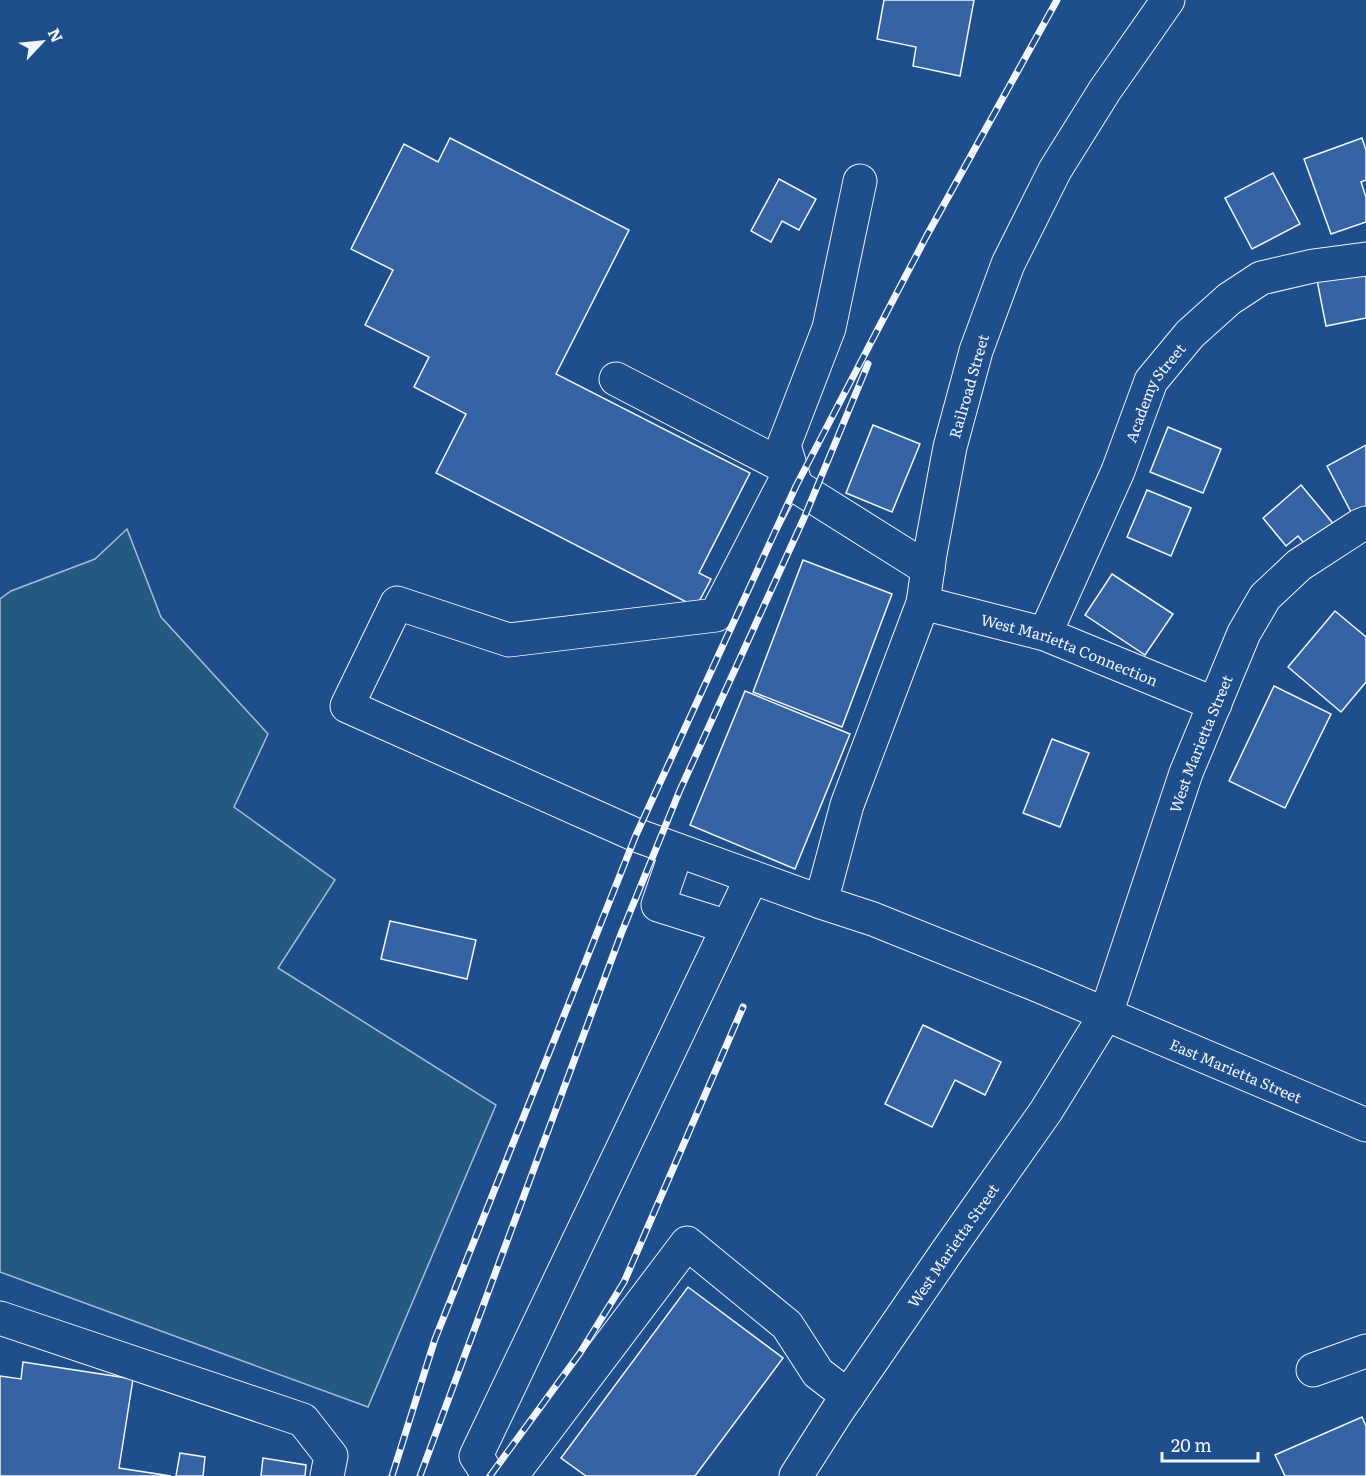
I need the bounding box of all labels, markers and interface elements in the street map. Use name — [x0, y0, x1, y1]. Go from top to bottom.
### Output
north arrow — [12, 12, 72, 72]
text: N — [43, 24, 70, 46]
street label: Railroad Street — [942, 331, 994, 441]
street label: Academy Street — [1118, 337, 1190, 445]
street label: West Marietta Connection — [979, 607, 1162, 691]
street label: West Marietta Street — [1162, 671, 1237, 815]
street label: East Marietta Street — [1167, 1031, 1306, 1108]
street label: West Marietta Street — [901, 1178, 1004, 1312]
scale bar — [1162, 1425, 1258, 1463]
text: 20 m — [1171, 1431, 1212, 1458]

